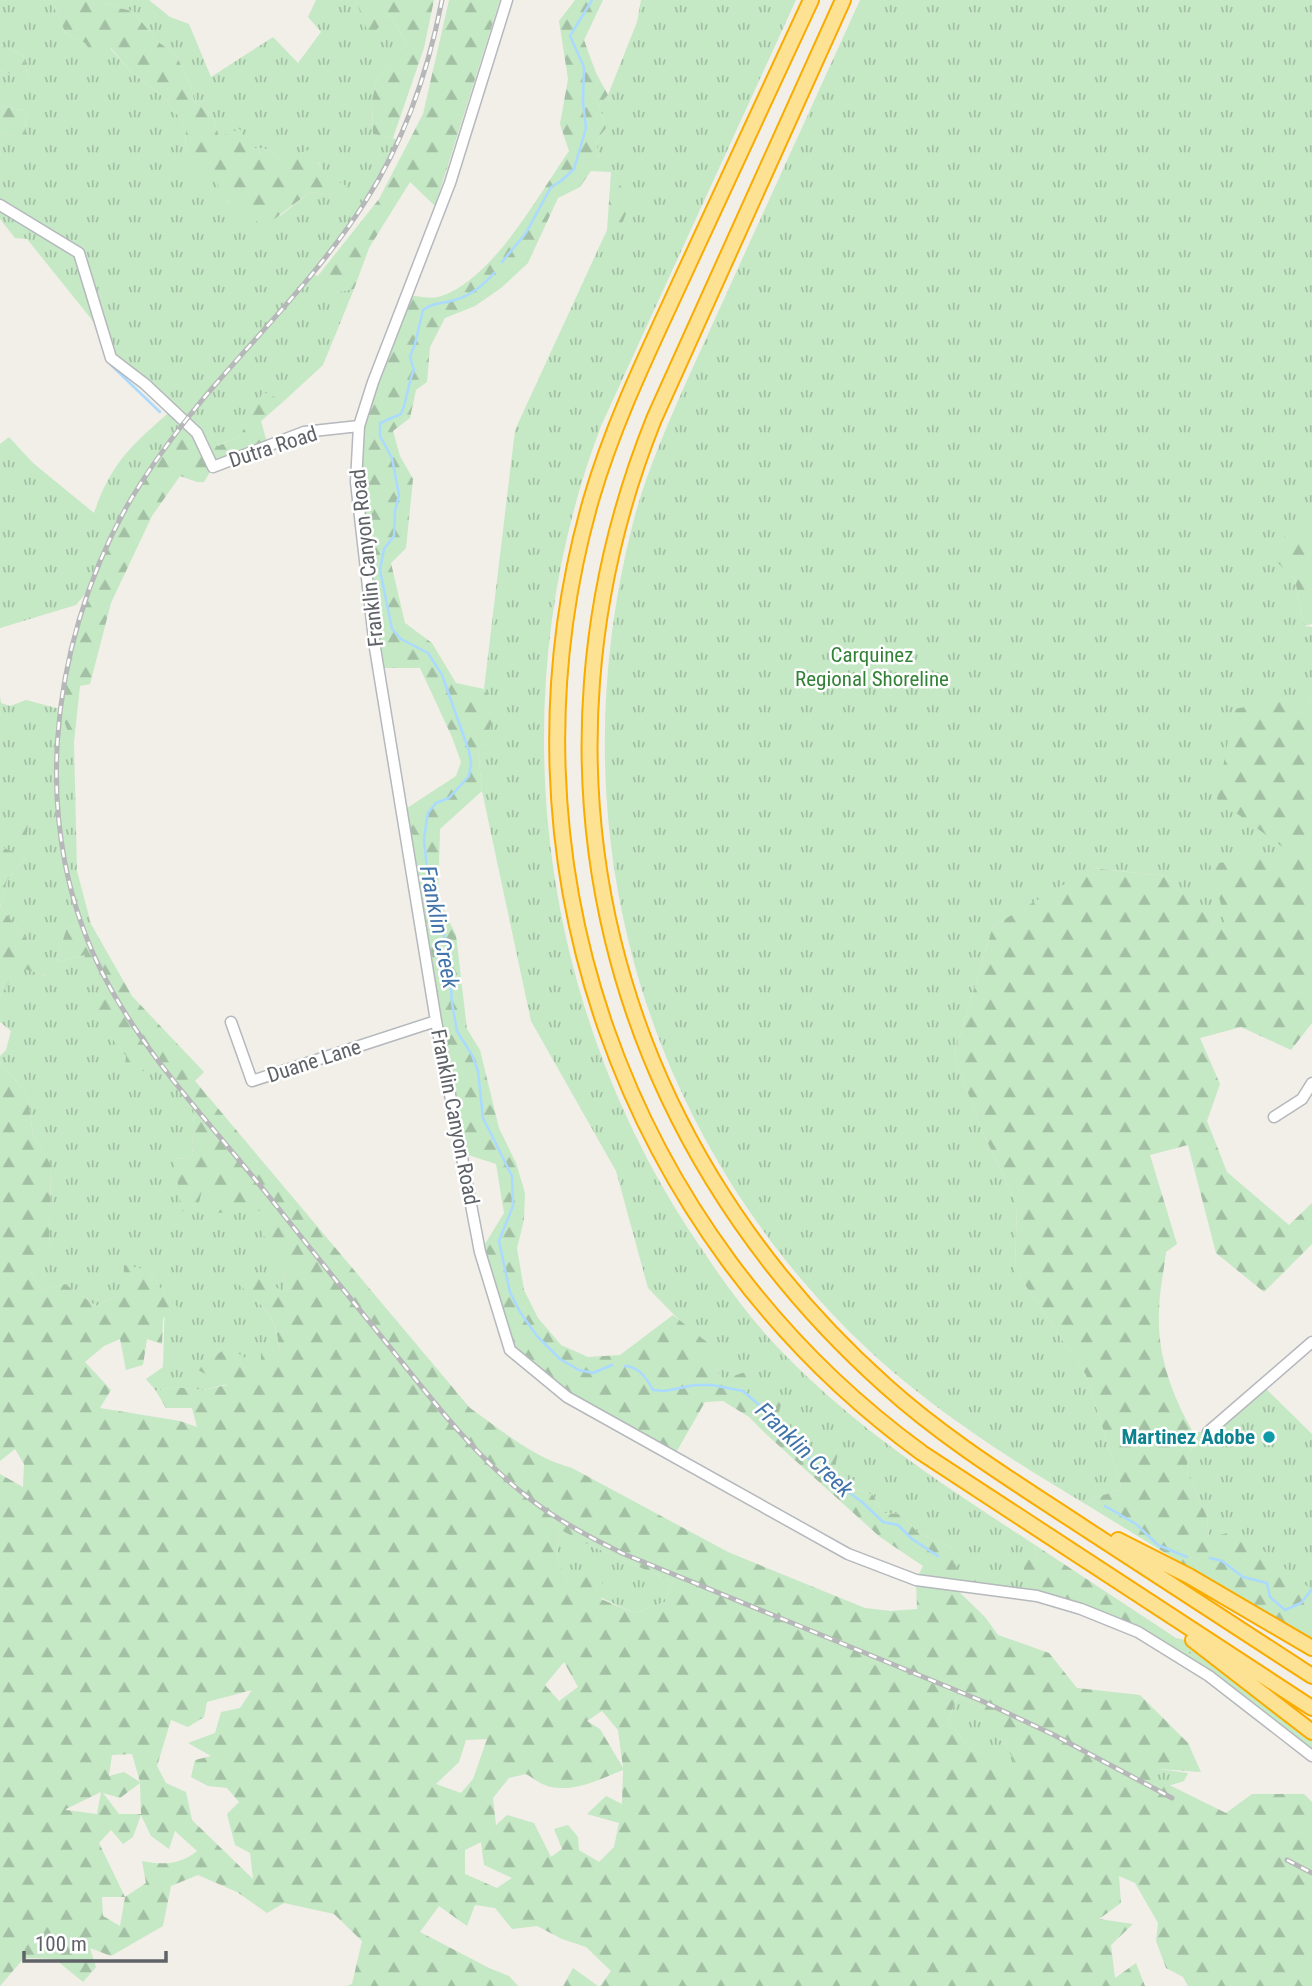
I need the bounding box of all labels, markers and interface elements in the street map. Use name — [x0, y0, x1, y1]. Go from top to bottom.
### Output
street label: Dutra Road — [226, 421, 320, 473]
street label: Franklin Canyon Road — [346, 468, 388, 648]
park label: Carquinez Regional Shoreline — [795, 643, 949, 691]
water label: Franklin Creek — [414, 863, 464, 992]
street label: Franklin Canyon Road — [426, 1027, 484, 1207]
street label: Duane Lane — [264, 1035, 364, 1087]
water label: Franklin Creek — [750, 1397, 859, 1504]
place label: Martinez Adobe — [1121, 1425, 1255, 1449]
marker: Martinez Adobe — [1261, 1429, 1277, 1445]
scale bar — [24, 1920, 166, 1964]
text: 100 m — [35, 1932, 87, 1956]

